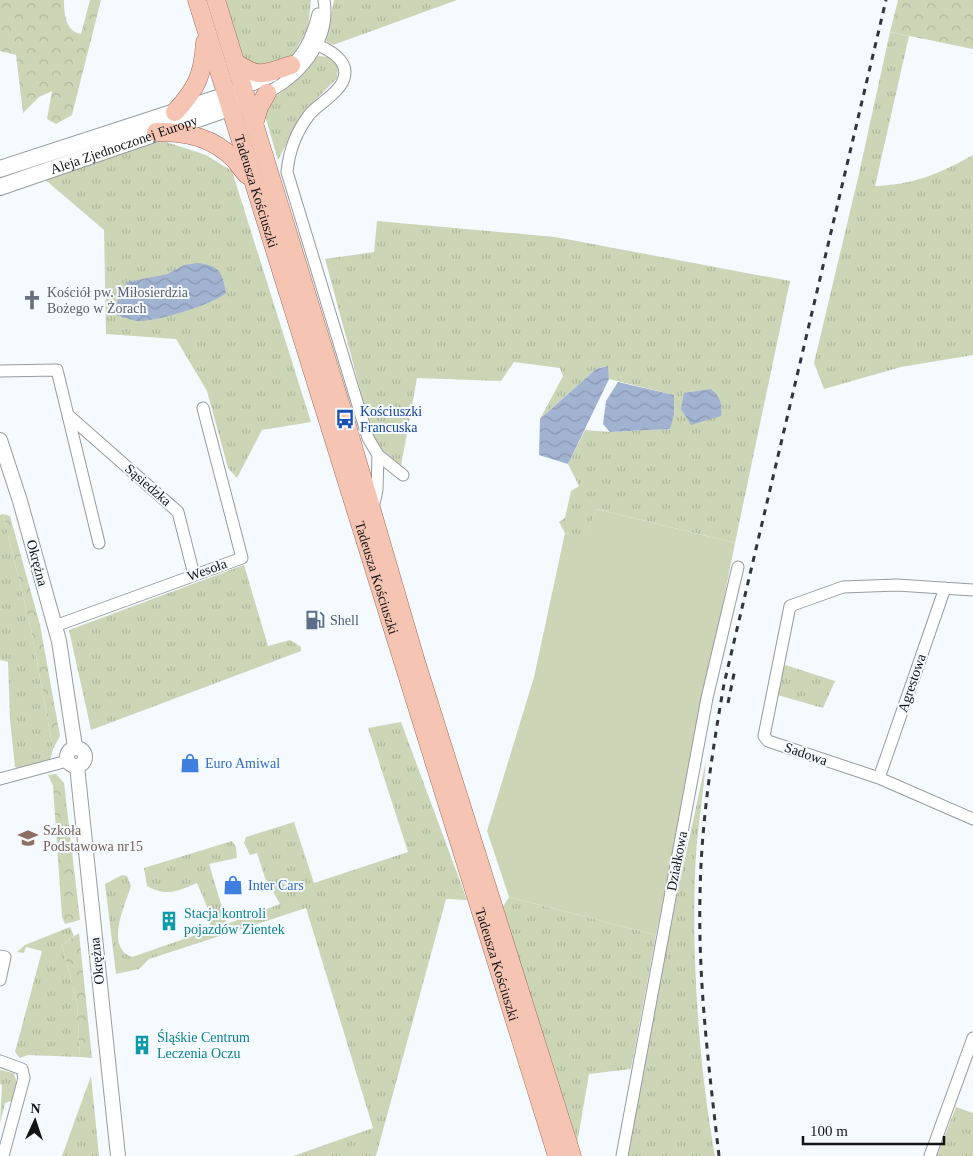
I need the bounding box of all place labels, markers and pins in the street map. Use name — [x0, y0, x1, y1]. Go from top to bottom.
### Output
place label: Kościół pw. Miłosierdzia Bożego w Żorach — [47, 285, 189, 316]
church icon: Kościół pw. Miłosierdzia Bożego w Żorach — [21, 289, 43, 311]
place label: Kościuszki Francuska — [360, 404, 422, 435]
bus stop icon: Kościuszki Francuska — [334, 408, 356, 430]
fuel station icon: Shell — [304, 609, 326, 631]
place label: Shell — [330, 613, 359, 628]
shop icon: Euro Amiwal — [179, 752, 201, 774]
place label: Euro Amiwal — [205, 756, 280, 771]
place label: Szkoła Podstawowa nr15 — [43, 823, 143, 854]
school or university icon: Szkoła Podstawowa nr15 — [17, 827, 39, 849]
shop icon: Inter Cars — [222, 874, 244, 896]
place label: Inter Cars — [248, 878, 304, 893]
place label: Stacja kontroli pojazdów Zientek — [184, 906, 285, 937]
building icon: Stacja kontroli pojazdów Zientek — [158, 910, 180, 932]
place label: Śląśkie Centrum Leczenia Oczu — [157, 1029, 250, 1061]
building icon: Śląśkie Centrum Leczenia Oczu — [131, 1034, 153, 1056]

